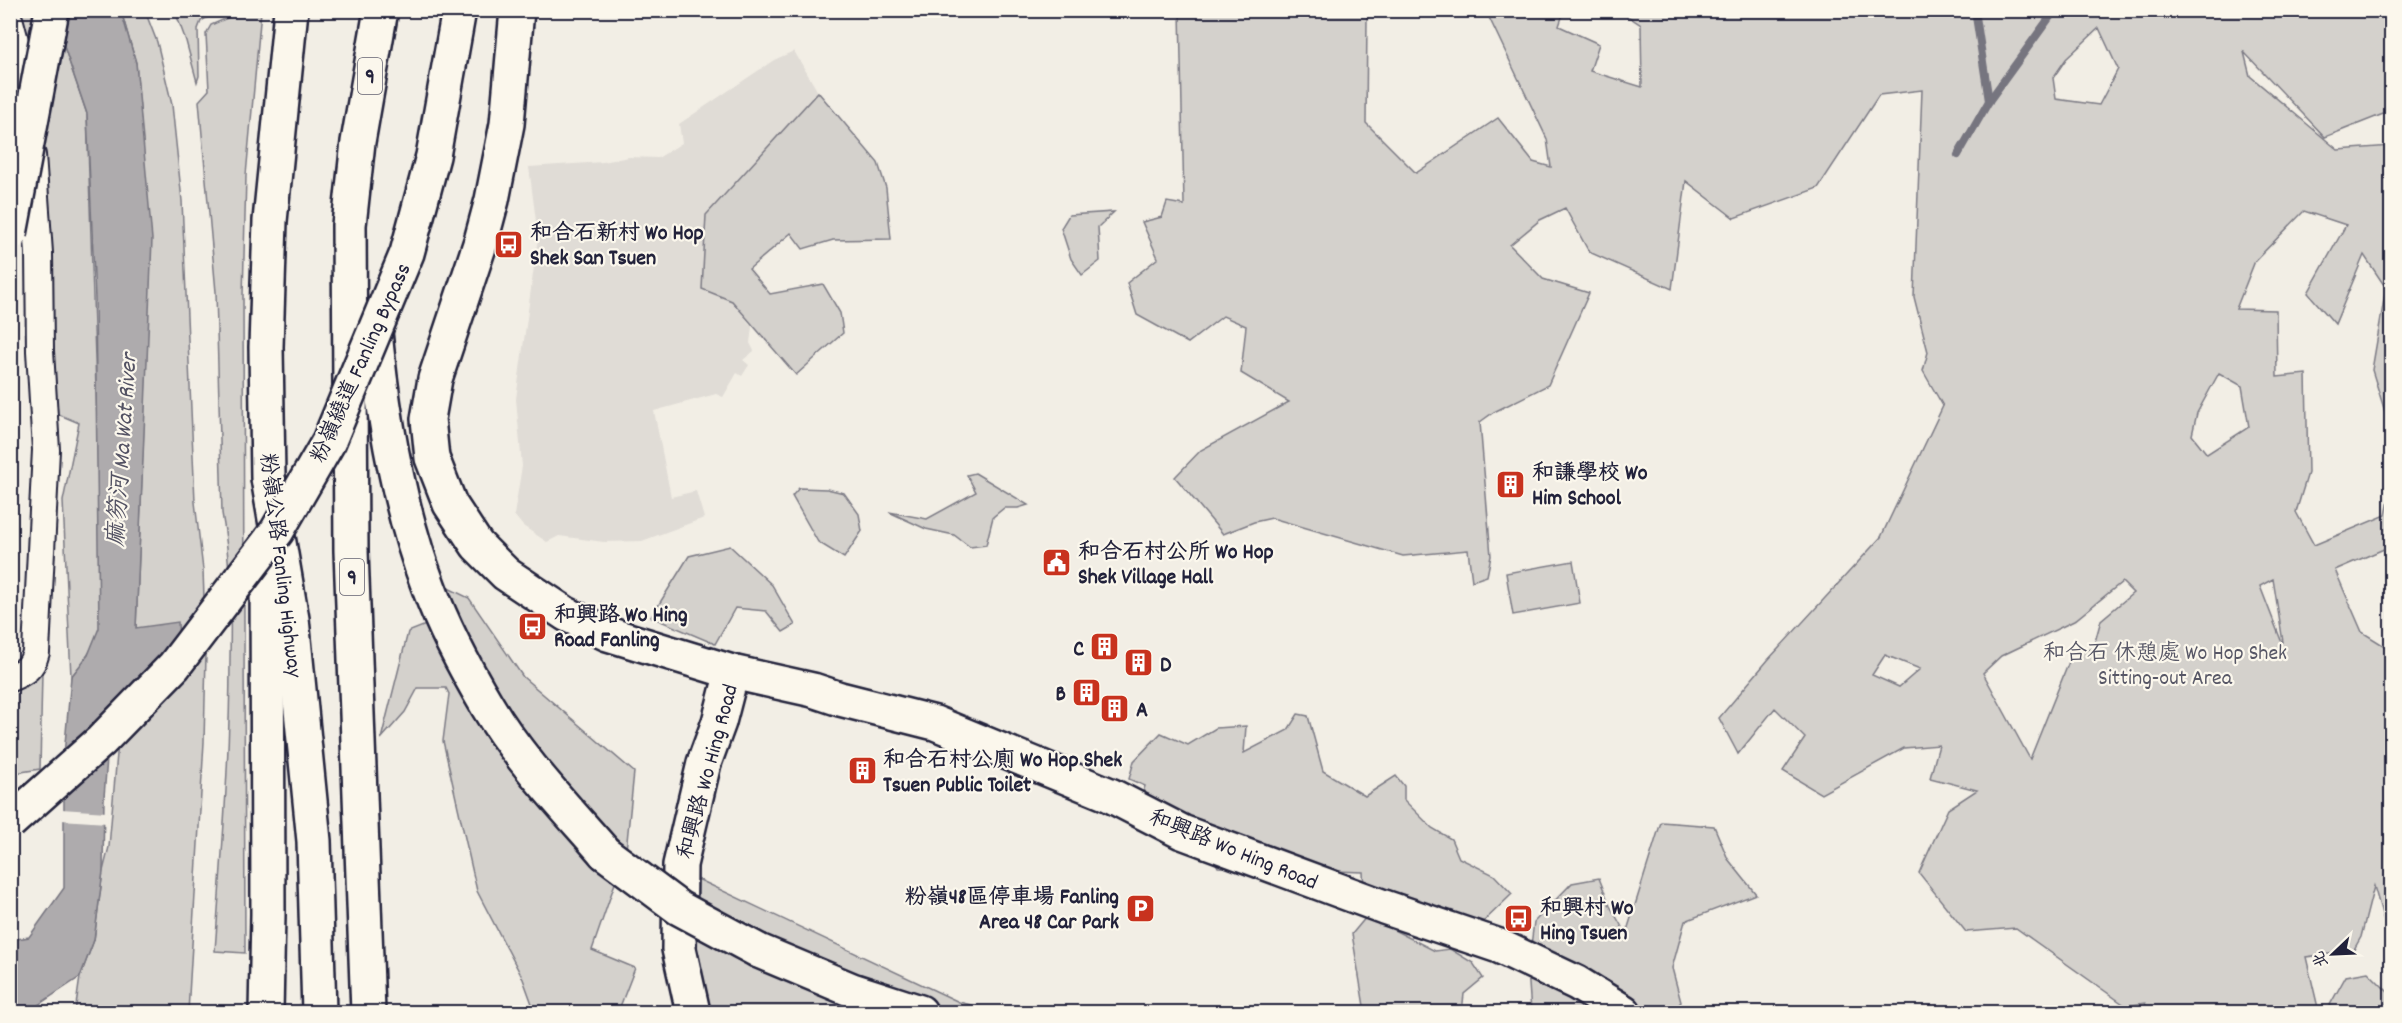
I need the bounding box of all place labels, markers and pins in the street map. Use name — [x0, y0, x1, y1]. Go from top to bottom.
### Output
place label: 和合石新村 Wo Hop Shek San Tsuen — [530, 219, 704, 275]
bus stop icon: 和合石新村 Wo Hop Shek San Tsuen — [493, 228, 525, 260]
place label: 和謙學校 Wo Him School — [1532, 459, 1648, 515]
building icon: 和謙學校 Wo Him School — [1495, 468, 1527, 500]
place label: 和合石村公所 Wo Hop Shek Village Hall — [1078, 538, 1274, 594]
public building icon: 和合石村公所 Wo Hop Shek Village Hall — [1041, 547, 1073, 579]
place label: 和興路 Wo Hing Road Fanling — [554, 601, 688, 657]
bus stop icon: 和興路 Wo Hing Road Fanling — [517, 610, 549, 642]
building icon: C — [1089, 631, 1121, 663]
place label: C — [1073, 635, 1084, 666]
building icon: D — [1123, 647, 1155, 679]
place label: D — [1160, 651, 1172, 682]
building icon: B — [1071, 676, 1103, 708]
place label: B — [1056, 680, 1066, 711]
building icon: A — [1099, 692, 1131, 724]
place label: A — [1136, 696, 1148, 727]
place label: 和合石村公廁 Wo Hop Shek Tsuen Public Toilet — [883, 746, 1122, 802]
building icon: 和合石村公廁 Wo Hop Shek Tsuen Public Toilet — [846, 755, 878, 787]
place label: 粉嶺48區停車場 Fanling Area 48 Car Park — [905, 883, 1119, 939]
parking icon: 粉嶺48區停車場 Fanling Area 48 Car Park — [1124, 892, 1156, 924]
place label: 和興村 Wo Hing Tsuen — [1540, 894, 1634, 950]
bus stop icon: 和興村 Wo Hing Tsuen — [1503, 903, 1535, 935]

